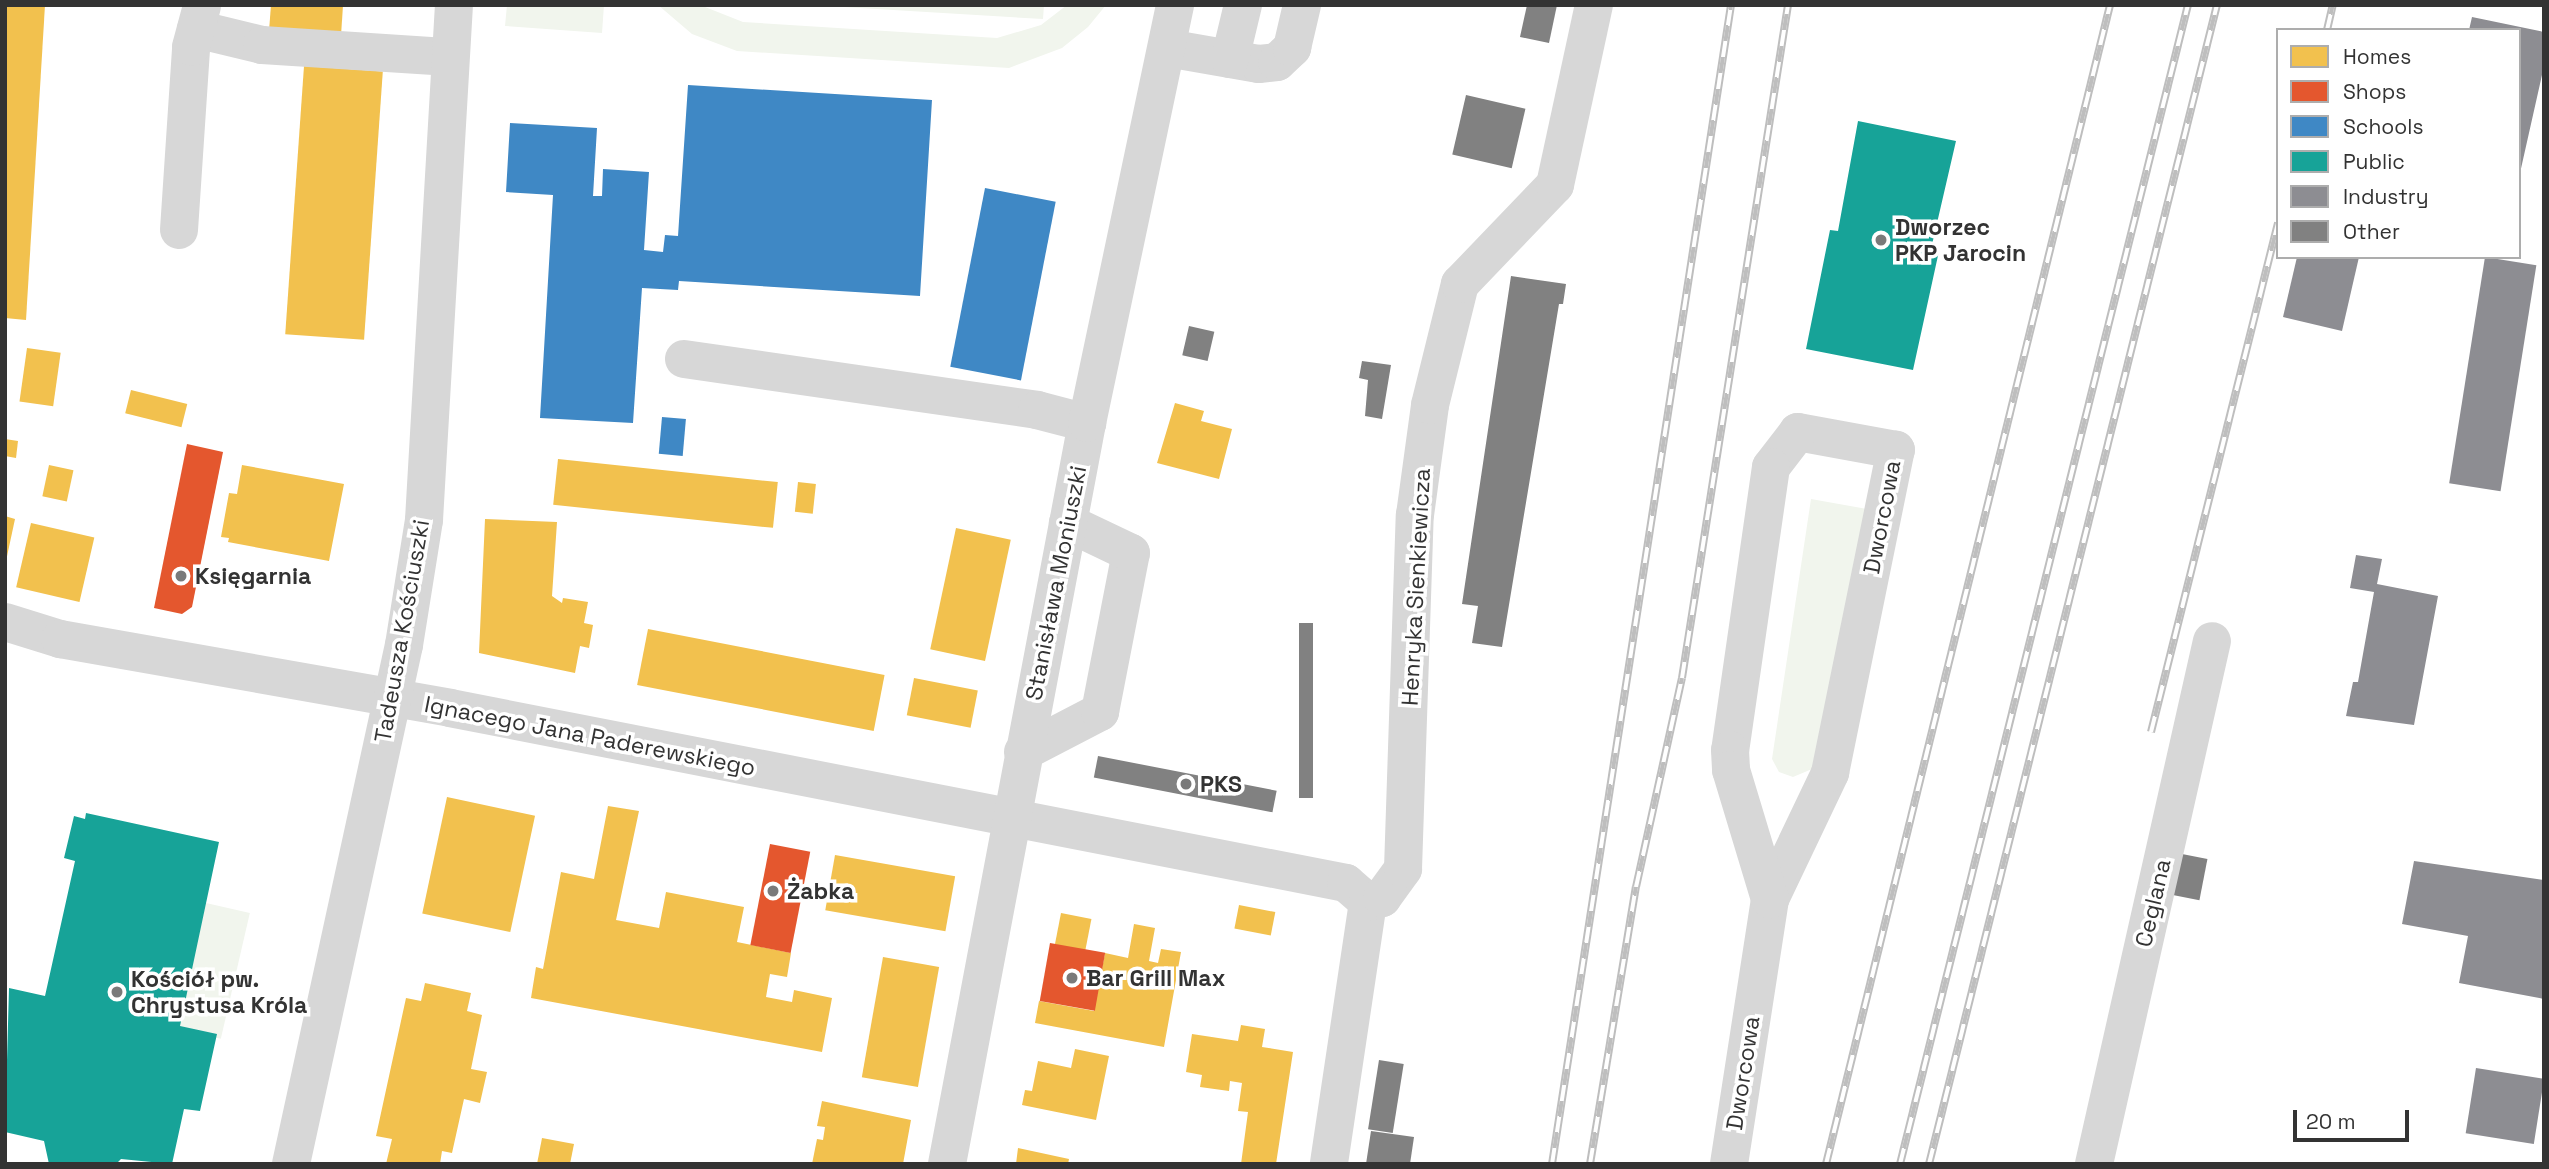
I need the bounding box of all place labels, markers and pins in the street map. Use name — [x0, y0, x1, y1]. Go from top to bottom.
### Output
place label: Dworzec PKP Jarocin — [1895, 213, 2026, 267]
marker: Dworzec PKP Jarocin — [1873, 232, 1889, 248]
place label: Księgarnia — [195, 562, 311, 590]
marker: Księgarnia — [173, 568, 189, 584]
place label: PKS — [1200, 770, 1242, 798]
marker: PKS — [1178, 776, 1194, 792]
place label: Żabka — [787, 877, 854, 905]
marker: Żabka — [765, 883, 781, 899]
place label: Bar Grill Max — [1086, 964, 1225, 992]
place label: Kościół pw. Chrystusa Króla — [131, 965, 307, 1019]
marker: Bar Grill Max — [1064, 970, 1080, 986]
marker: Kościół pw. Chrystusa Króla — [109, 984, 125, 1000]

